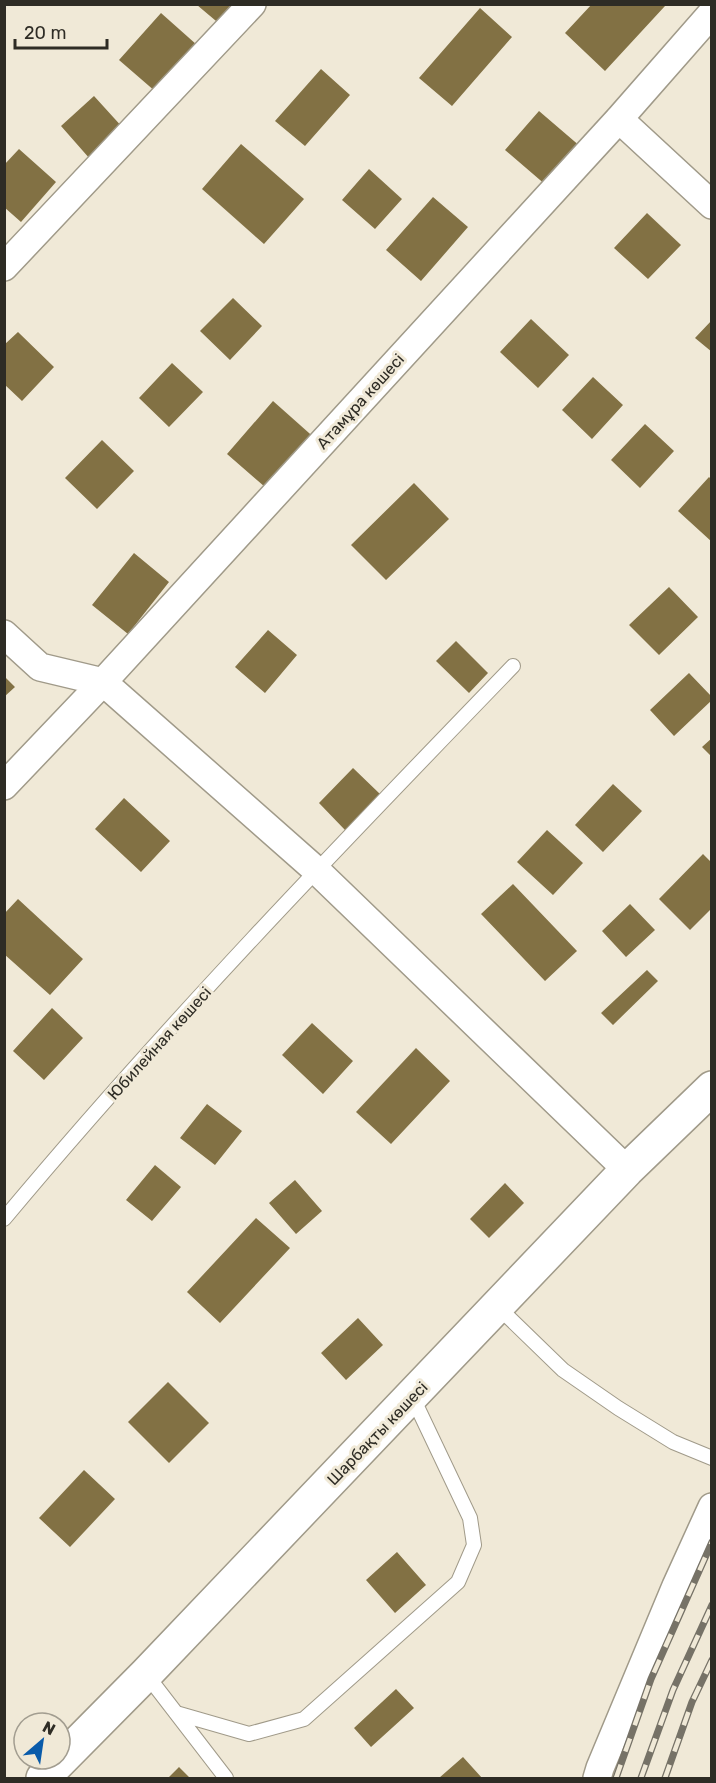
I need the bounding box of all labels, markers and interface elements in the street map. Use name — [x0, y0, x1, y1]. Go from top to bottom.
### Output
scale bar — [15, 12, 106, 50]
text: 20 m — [24, 22, 66, 44]
street label: Атамұра көшесі — [313, 350, 408, 453]
street label: Юбилейная көшесі — [104, 983, 215, 1104]
street label: Шарбақты көшесі — [323, 1378, 432, 1489]
north arrow — [12, 1711, 72, 1771]
text: N — [39, 1717, 59, 1739]

